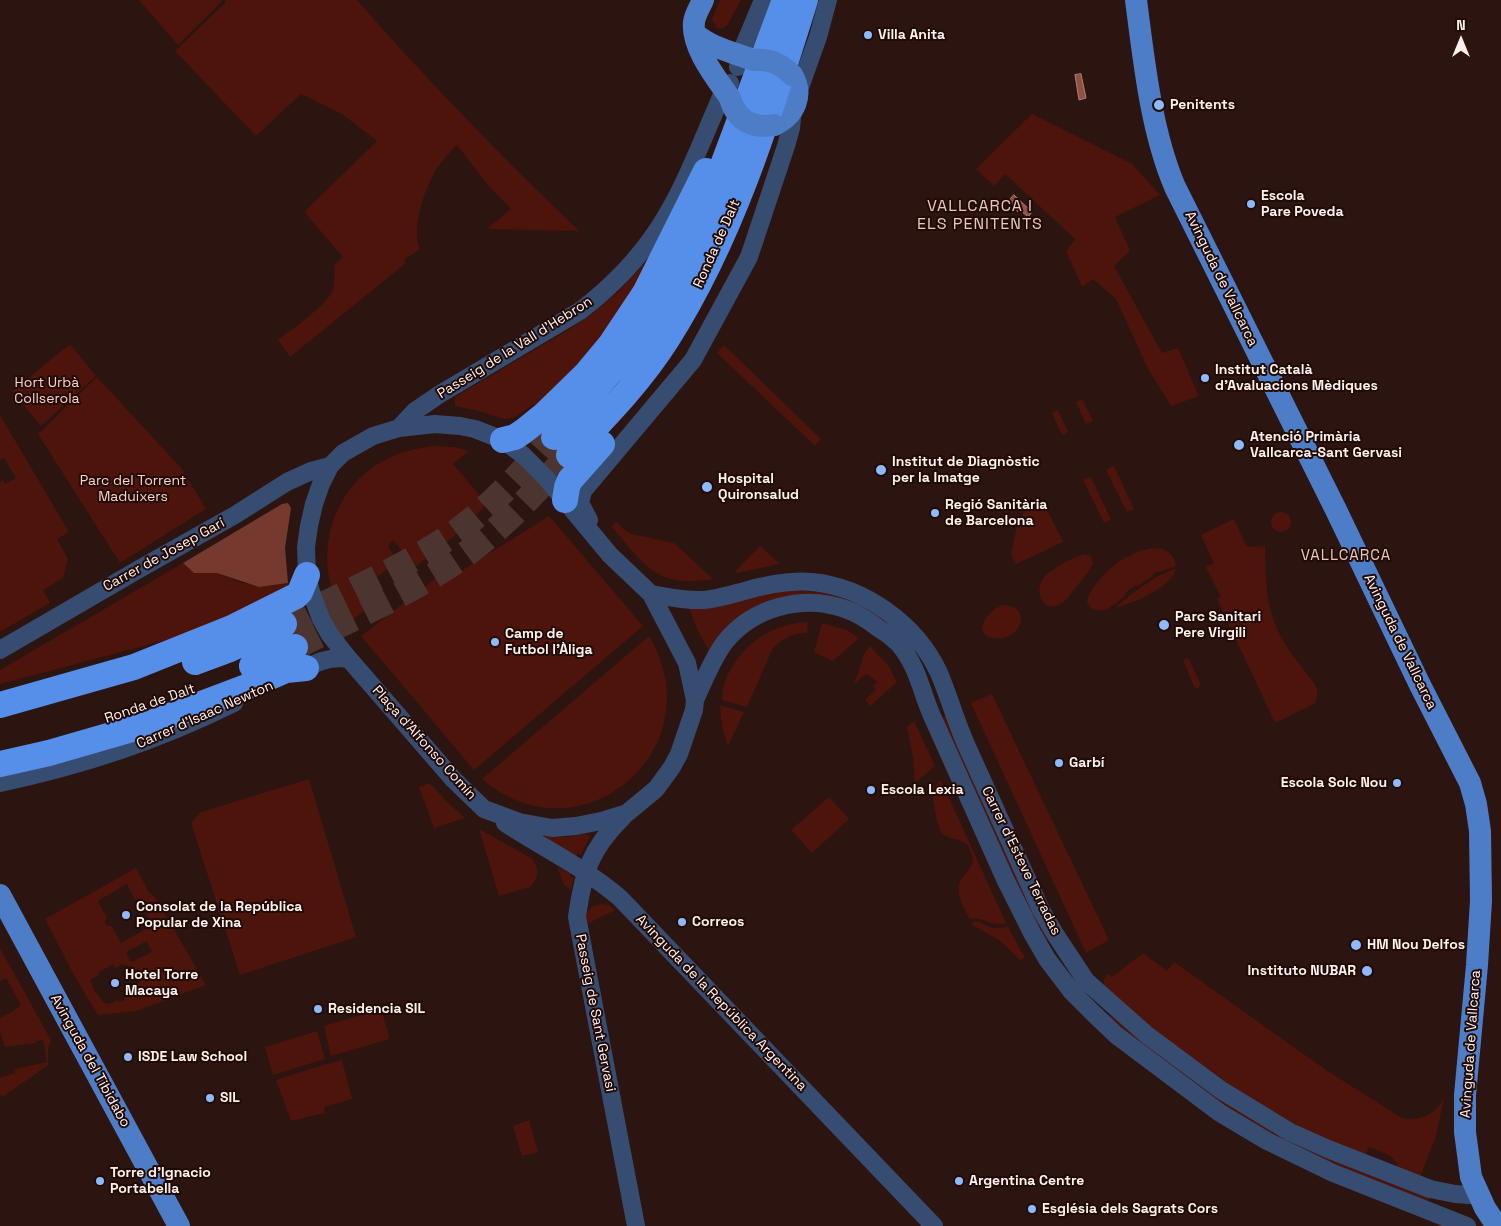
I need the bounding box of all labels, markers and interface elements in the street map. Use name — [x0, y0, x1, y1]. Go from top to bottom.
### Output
north arrow — [1436, 15, 1486, 65]
text: N — [1456, 16, 1466, 34]
place label: Villa Anita — [878, 27, 945, 43]
marker: Villa Anita — [862, 29, 874, 41]
place label: Penitents — [1170, 97, 1235, 113]
marker: Penitents — [1152, 98, 1166, 112]
place label: Escola Pare Poveda — [1261, 188, 1344, 220]
street label: Ronda de Dalt — [690, 197, 744, 291]
district label: VALLCARCA I ELS PENITENTS — [915, 197, 1045, 235]
marker: Escola Pare Poveda — [1245, 198, 1257, 210]
street label: Avinguda de Vallcarca — [1181, 209, 1261, 349]
street label: Passeig de la Vall d'Hebron — [435, 293, 595, 403]
place label: Institut Català d'Avaluacions Mèdiques — [1215, 362, 1378, 394]
marker: Institut Català d'Avaluacions Mèdiques — [1199, 372, 1211, 384]
park label: Hort Urbà Collserola — [14, 375, 80, 408]
place label: Atenció Primària Vallcarca-Sant Gervasi — [1250, 429, 1402, 462]
marker: Atenció Primària Vallcarca-Sant Gervasi — [1232, 438, 1246, 452]
place label: Institut de Diagnòstic per la Imatge — [892, 454, 1040, 487]
marker: Institut de Diagnòstic per la Imatge — [874, 463, 888, 477]
place label: Hospital Quironsalud — [718, 471, 799, 504]
park label: Parc del Torrent Maduixers — [80, 473, 186, 506]
marker: Hospital Quironsalud — [700, 480, 714, 494]
place label: Regió Sanitària de Barcelona — [945, 497, 1047, 530]
marker: Regió Sanitària de Barcelona — [929, 507, 941, 519]
street label: Carrer de Josep Garí — [100, 515, 228, 595]
district label: VALLCARCA — [1300, 547, 1392, 565]
street label: Avinguda de Vallcarca — [1360, 572, 1440, 712]
place label: Parc Sanitari Pere Virgili — [1175, 609, 1261, 642]
marker: Parc Sanitari Pere Virgili — [1157, 618, 1171, 632]
place label: Camp de Futbol l'Àliga — [505, 626, 593, 658]
marker: Camp de Futbol l'Àliga — [489, 636, 501, 648]
street label: Carrer d'Isaac Newton — [134, 677, 276, 753]
street label: Ronda de Dalt — [102, 681, 198, 727]
street label: Plaça d'Alfonso Comín — [368, 682, 480, 804]
place label: Garbí — [1069, 755, 1105, 771]
marker: Garbí — [1053, 757, 1065, 769]
place label: Escola Solc Nou — [1281, 775, 1387, 791]
marker: Escola Solc Nou — [1391, 777, 1403, 789]
place label: Escola Lexia — [881, 782, 964, 798]
marker: Escola Lexia — [865, 784, 877, 796]
street label: Carrer d'Esteve Terradas — [978, 784, 1064, 938]
place label: Consolat de la República Popular de Xina — [136, 899, 302, 932]
marker: Consolat de la República Popular de Xina — [120, 909, 132, 921]
street label: Avinguda de la República Argentina — [632, 911, 810, 1095]
place label: Correos — [692, 914, 744, 930]
marker: Correos — [676, 916, 688, 928]
street label: Passeig de Sant Gervasi — [571, 933, 619, 1093]
place label: HM Nou Delfos — [1367, 937, 1465, 953]
marker: HM Nou Delfos — [1349, 938, 1363, 952]
place label: Instituto NUBAR — [1247, 963, 1356, 979]
marker: Instituto NUBAR — [1360, 964, 1374, 978]
place label: Hotel Torre Macaya — [125, 967, 198, 1000]
street label: Avinguda de Vallcarca — [1457, 969, 1485, 1119]
marker: Hotel Torre Macaya — [109, 977, 121, 989]
street label: Avinguda del Tibidabo — [46, 992, 134, 1130]
place label: Residencia SIL — [328, 1001, 425, 1017]
marker: Residencia SIL — [312, 1003, 324, 1015]
place label: ISDE Law School — [138, 1049, 247, 1065]
marker: ISDE Law School — [122, 1051, 134, 1063]
place label: SIL — [220, 1090, 240, 1106]
marker: SIL — [204, 1092, 216, 1104]
place label: Torre d'Ignacio Portabella — [110, 1165, 211, 1198]
place label: Argentina Centre — [969, 1173, 1084, 1189]
marker: Torre d'Ignacio Portabella — [94, 1175, 106, 1187]
marker: Argentina Centre — [953, 1175, 965, 1187]
place label: Església dels Sagrats Cors — [1042, 1201, 1218, 1217]
marker: Església dels Sagrats Cors — [1026, 1203, 1038, 1215]

